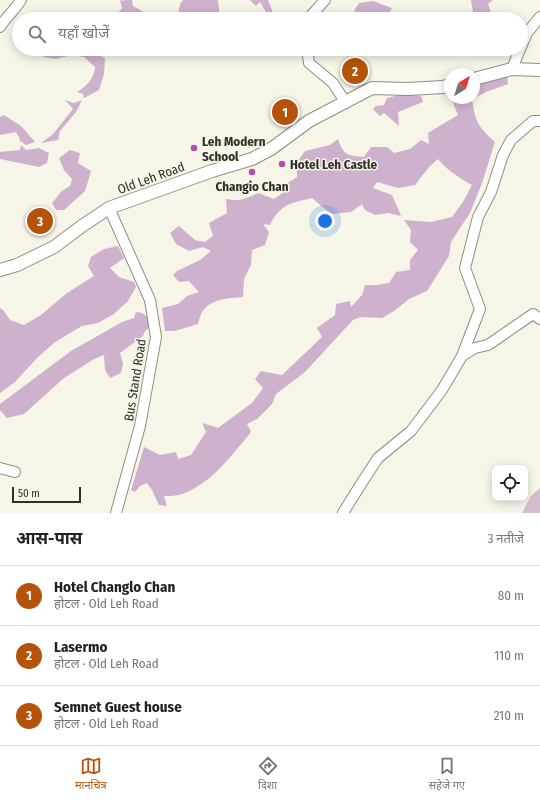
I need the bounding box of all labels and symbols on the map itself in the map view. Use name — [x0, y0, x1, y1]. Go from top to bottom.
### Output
pin: 2 — [342, 56, 368, 86]
north arrow — [444, 68, 480, 104]
pin: 1 — [272, 97, 298, 127]
place label: Leh Modern School — [202, 134, 266, 164]
marker: Leh Modern School — [189, 143, 199, 153]
place label: Hotel Leh Castle — [290, 157, 378, 172]
street label: Old Leh Road — [115, 159, 187, 197]
marker: Hotel Leh Castle — [277, 159, 287, 169]
marker: Changio Chan — [247, 167, 257, 177]
place label: Changio Chan — [215, 179, 289, 194]
pin: 3 — [27, 206, 53, 236]
your location — [315, 211, 335, 231]
street label: Bus Stand Road — [121, 338, 149, 422]
scale bar — [12, 485, 81, 504]

